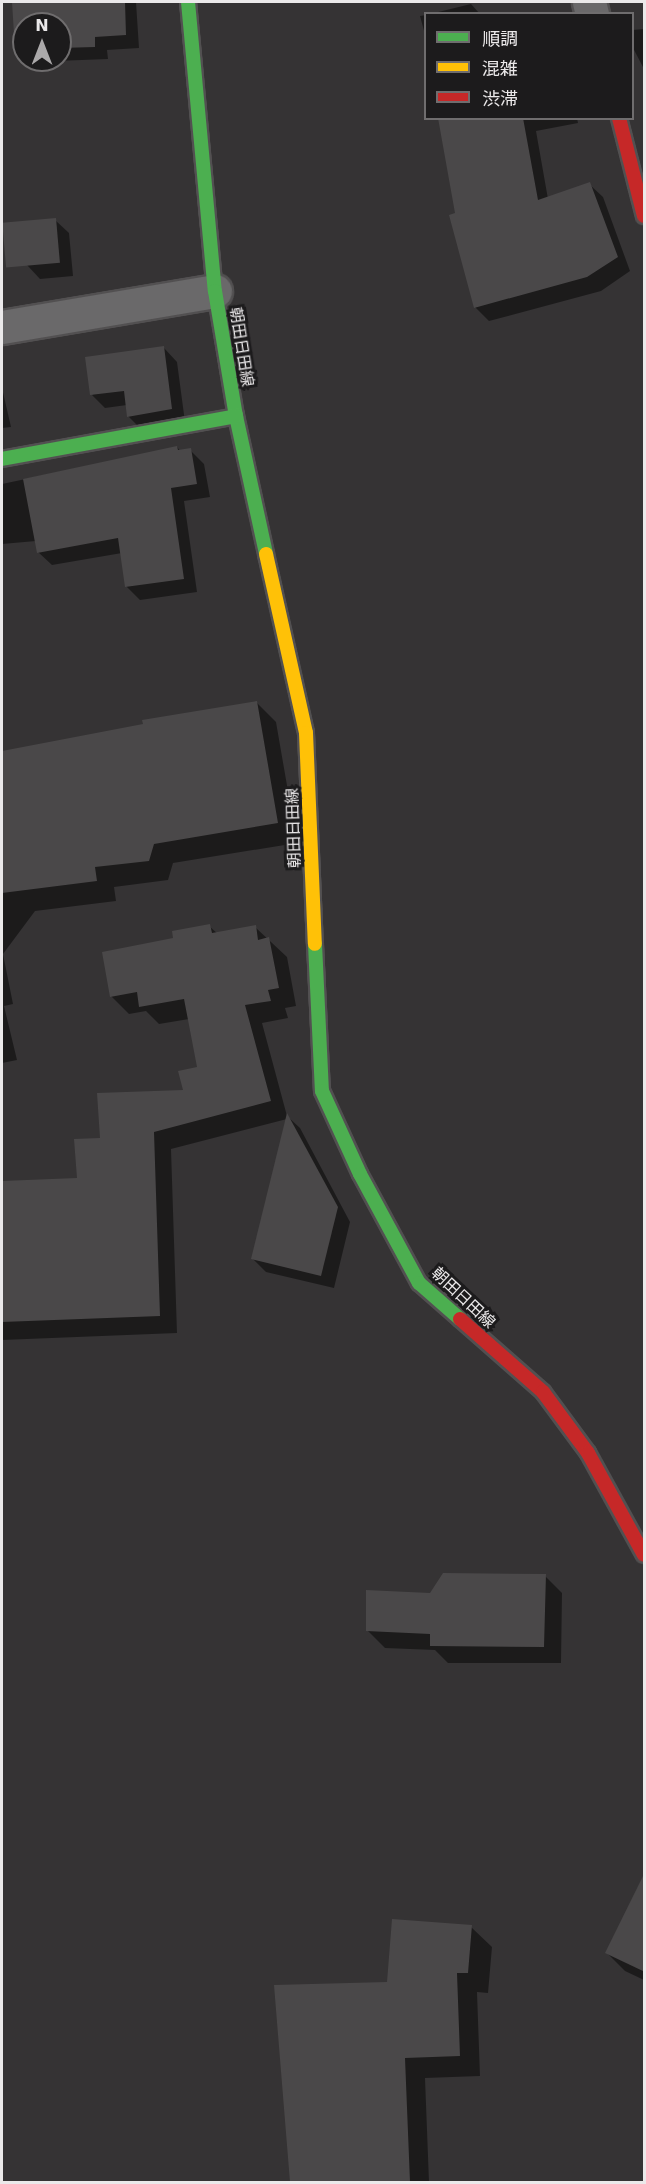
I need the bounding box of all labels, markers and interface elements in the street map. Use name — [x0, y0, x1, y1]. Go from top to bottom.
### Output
north arrow — [12, 12, 72, 72]
legend — [424, 12, 634, 120]
text: N — [35, 16, 49, 35]
text: 順調 — [482, 28, 518, 49]
text: 混雑 — [482, 58, 518, 79]
text: 渋滞 — [482, 88, 518, 109]
street label: 朝田日田線 — [225, 306, 257, 388]
street label: 朝田日田線 — [283, 788, 305, 868]
street label: 朝田日田線 — [427, 1264, 499, 1332]

